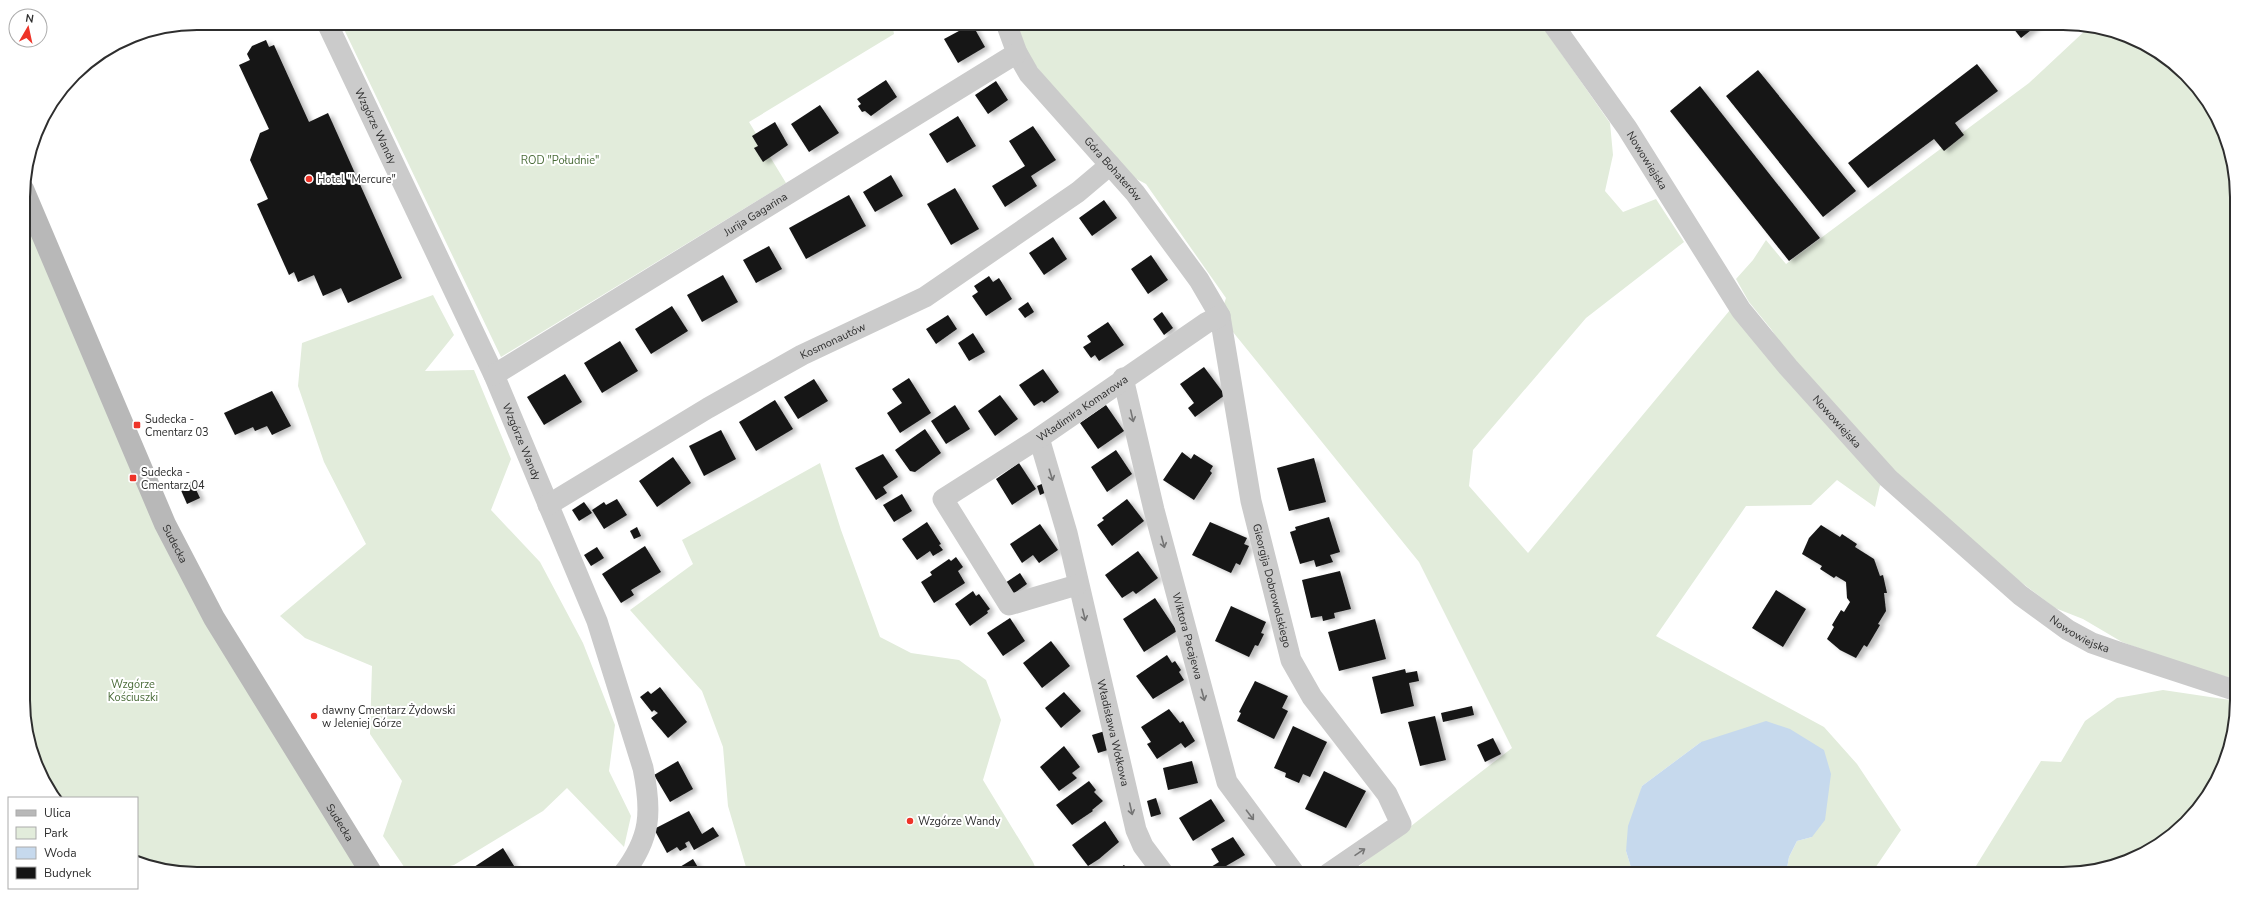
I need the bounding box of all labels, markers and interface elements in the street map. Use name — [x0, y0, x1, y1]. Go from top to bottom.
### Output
north arrow — [8, 8, 48, 48]
text: N — [24, 11, 35, 27]
street label: Wzgórze Wandy — [351, 86, 400, 167]
street label: Nowowiejska — [1623, 128, 1671, 193]
street label: Góra Bohaterów — [1080, 134, 1145, 204]
park label: ROD "Południe" — [521, 153, 599, 168]
place label: Hotel "Mercure" — [317, 172, 396, 187]
marker: Hotel "Mercure" — [304, 174, 314, 184]
street label: Jurija Gagarina — [720, 189, 791, 240]
street label: Kosmonautów — [798, 319, 868, 363]
street label: Władimira Komarowa — [1034, 372, 1131, 445]
street label: Nowowiejska — [1809, 392, 1865, 452]
street label: Wzgórze Wandy — [499, 401, 544, 483]
one-way arrow — [1129, 409, 1137, 422]
place label: Sudecka - Cmentarz 03 — [145, 412, 209, 440]
marker: Sudecka - Cmentarz 03 — [132, 420, 142, 430]
place label: Sudecka - Cmentarz 04 — [141, 465, 205, 493]
one-way arrow — [1047, 469, 1055, 481]
marker: Sudecka - Cmentarz 04 — [128, 473, 138, 483]
street label: Sudecka — [159, 522, 191, 566]
street label: Gieorgija Dobrowolskiego — [1249, 522, 1295, 649]
one-way arrow — [1159, 536, 1167, 549]
street label: Wiktora Pacajewa — [1168, 591, 1206, 681]
one-way arrow — [1081, 608, 1089, 621]
street label: Nowowiejska — [2046, 612, 2111, 656]
park label: Wzgórze Kościuszki — [108, 677, 158, 705]
street label: Władisława Wołkowa — [1093, 678, 1133, 788]
one-way arrow — [1200, 688, 1207, 701]
place label: dawny Cmentarz Żydowski w Jeleniej Górze — [322, 703, 455, 731]
marker: dawny Cmentarz Żydowski w Jeleniej Górze — [309, 711, 319, 721]
legend — [8, 797, 138, 889]
street label: Sudecka — [322, 801, 357, 844]
one-way arrow — [1128, 802, 1136, 815]
text: Ulica — [44, 805, 71, 821]
one-way arrow — [1245, 809, 1254, 820]
place label: Wzgórze Wandy — [918, 814, 1001, 829]
marker: Wzgórze Wandy — [905, 816, 915, 826]
text: Park — [44, 825, 69, 841]
text: Woda — [44, 845, 77, 861]
one-way arrow — [1354, 848, 1365, 856]
text: Budynek — [44, 865, 92, 881]

